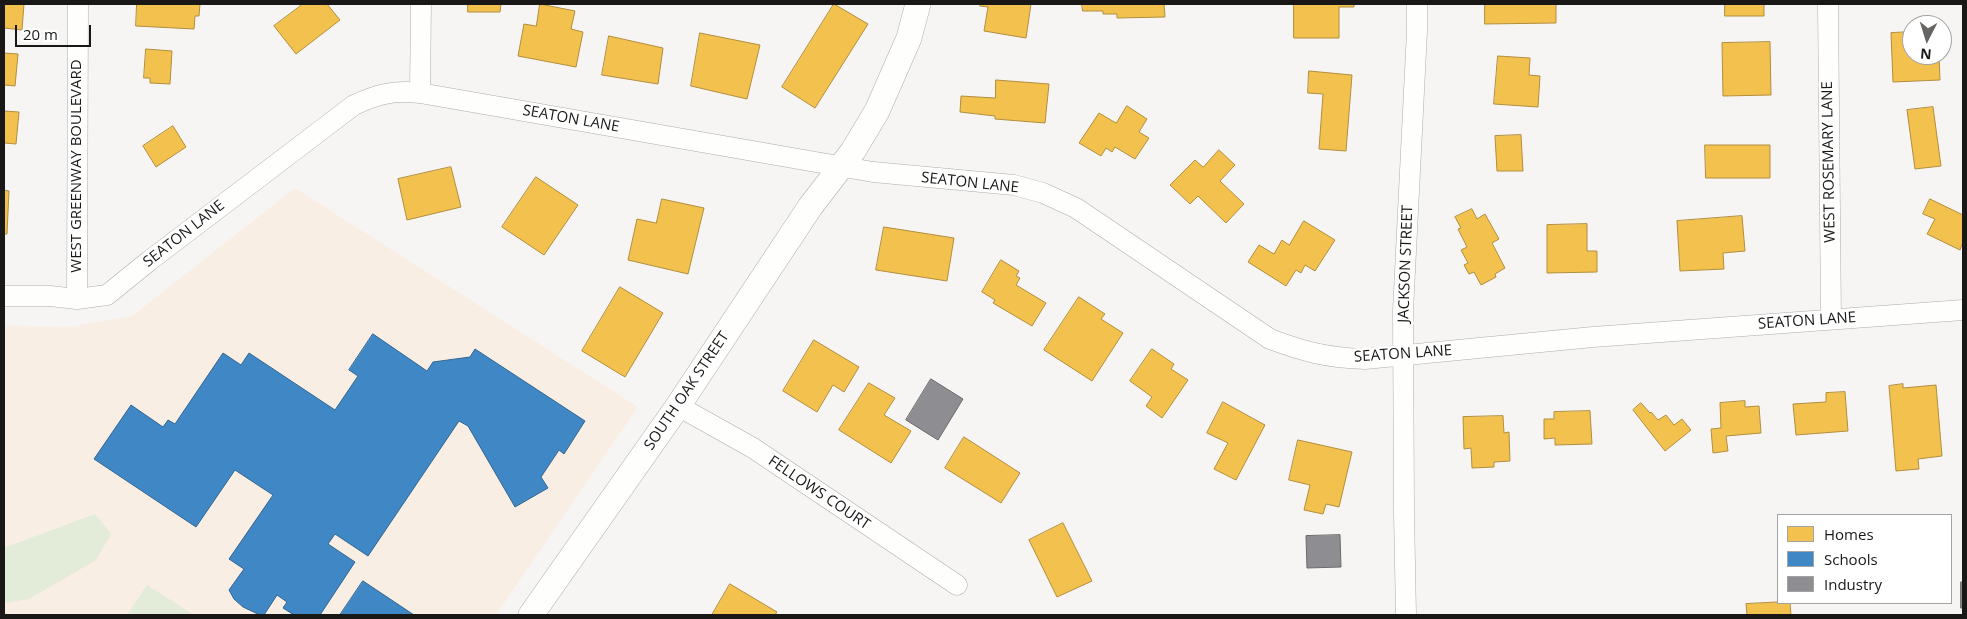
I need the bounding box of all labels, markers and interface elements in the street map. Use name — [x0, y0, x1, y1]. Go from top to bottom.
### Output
scale bar — [18, 15, 94, 47]
north arrow — [1902, 15, 1952, 65]
text: 20 m — [23, 24, 58, 44]
text: N — [1919, 44, 1932, 64]
street label: WEST GREENWAY BOULEVARD — [68, 59, 86, 273]
street label: WEST ROSEMARY LANE — [1819, 81, 1839, 243]
street label: SEATON LANE — [521, 102, 621, 136]
street label: SEATON LANE — [920, 169, 1020, 197]
street label: SEATON LANE — [140, 197, 228, 271]
street label: JACKSON STREET — [1395, 205, 1417, 323]
street label: SEATON LANE — [1757, 309, 1857, 333]
street label: SOUTH OAK STREET — [641, 328, 733, 454]
street label: SEATON LANE — [1353, 342, 1453, 366]
street label: FELLOWS COURT — [765, 452, 873, 534]
legend — [1777, 514, 1952, 604]
text: Homes — [1824, 524, 1874, 544]
text: Schools — [1824, 549, 1878, 569]
text: Industry — [1824, 574, 1882, 594]

